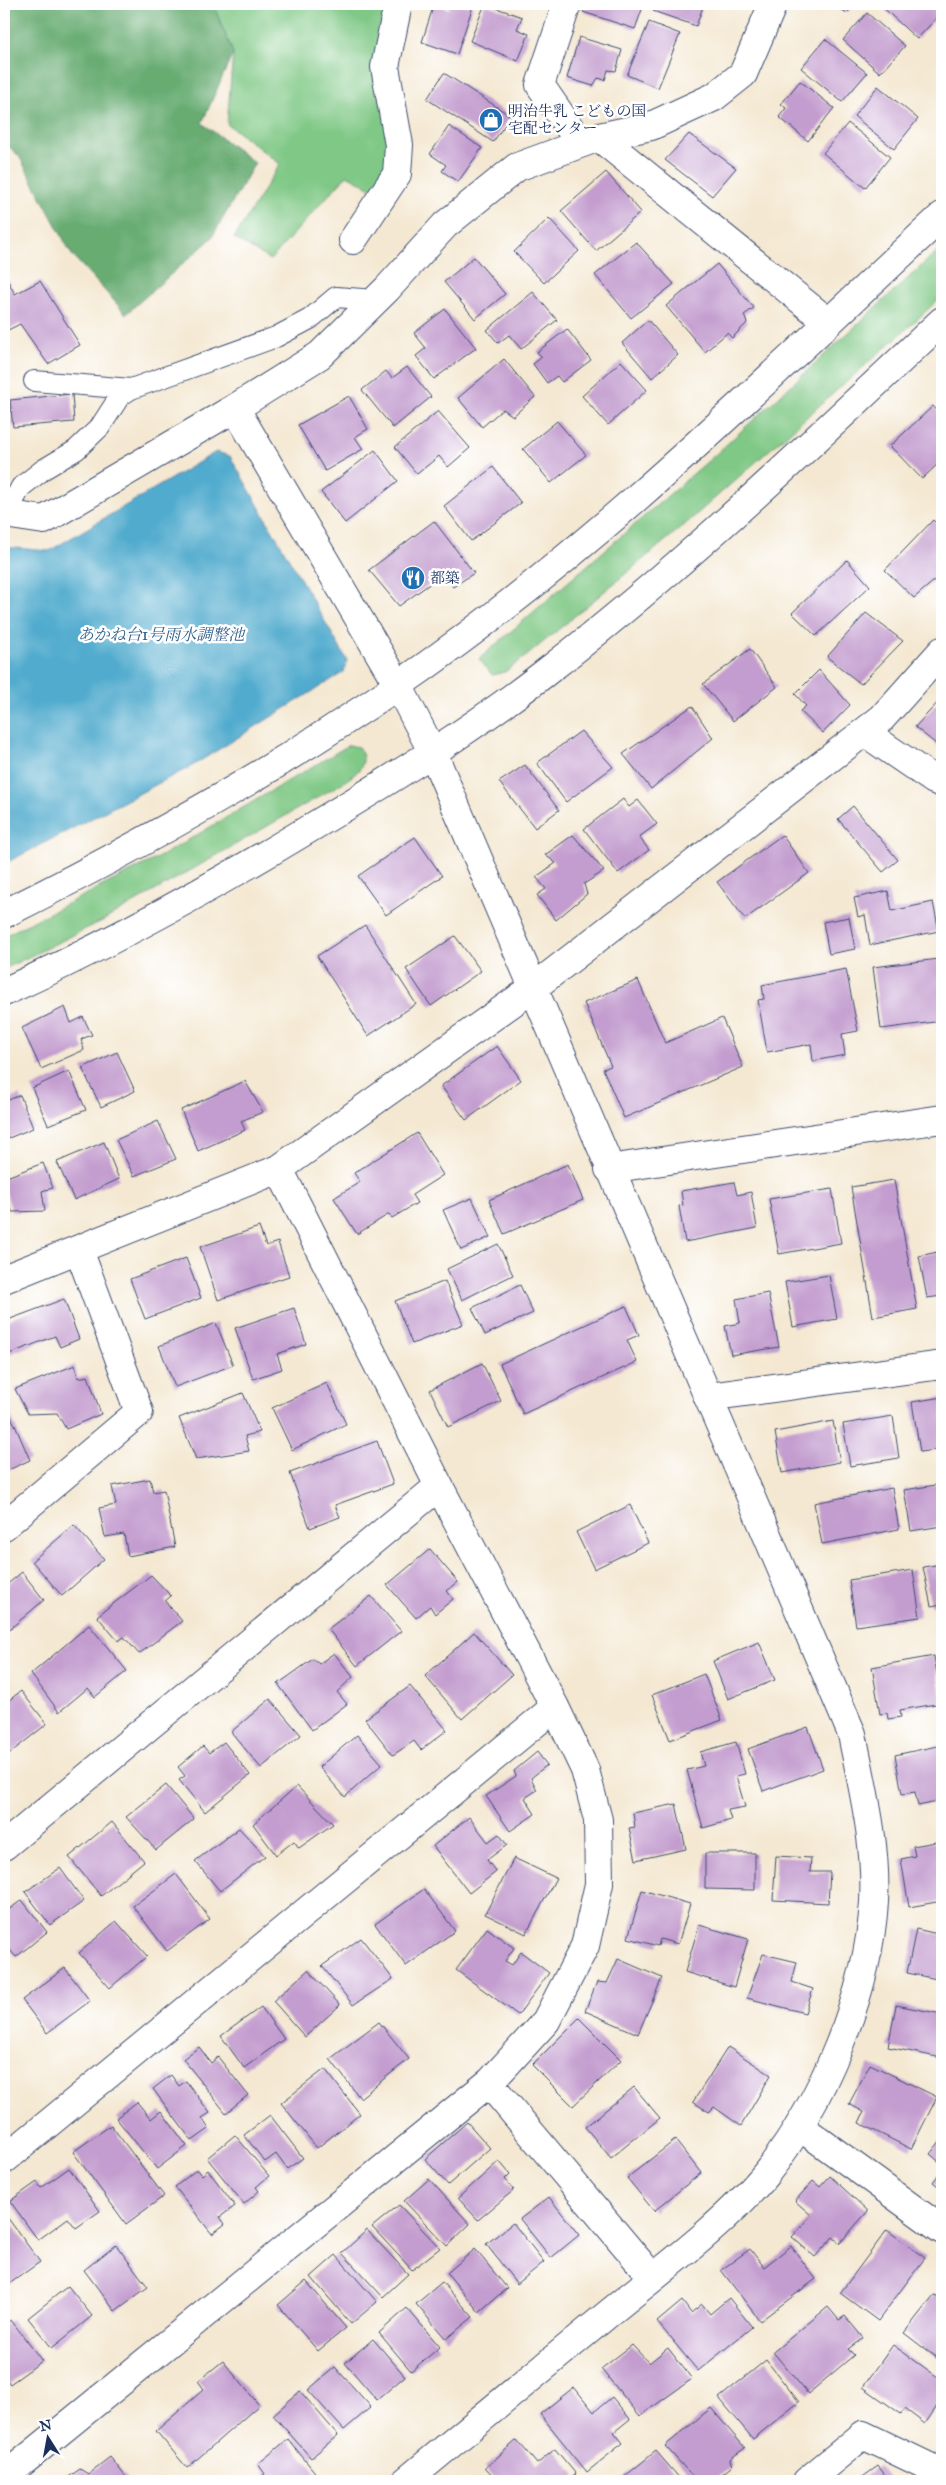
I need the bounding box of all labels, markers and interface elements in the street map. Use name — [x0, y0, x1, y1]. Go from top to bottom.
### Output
place label: 明治牛乳 こどもの国 宅配センター — [508, 102, 646, 137]
shop icon: 明治牛乳 こどもの国 宅配センター — [478, 107, 504, 133]
restaurant icon: 都築 — [400, 565, 426, 591]
place label: 都築 — [430, 569, 460, 587]
water label: あかね台1号雨水調整池 — [78, 625, 246, 644]
north arrow — [22, 2412, 72, 2462]
text: N — [38, 2416, 53, 2435]

